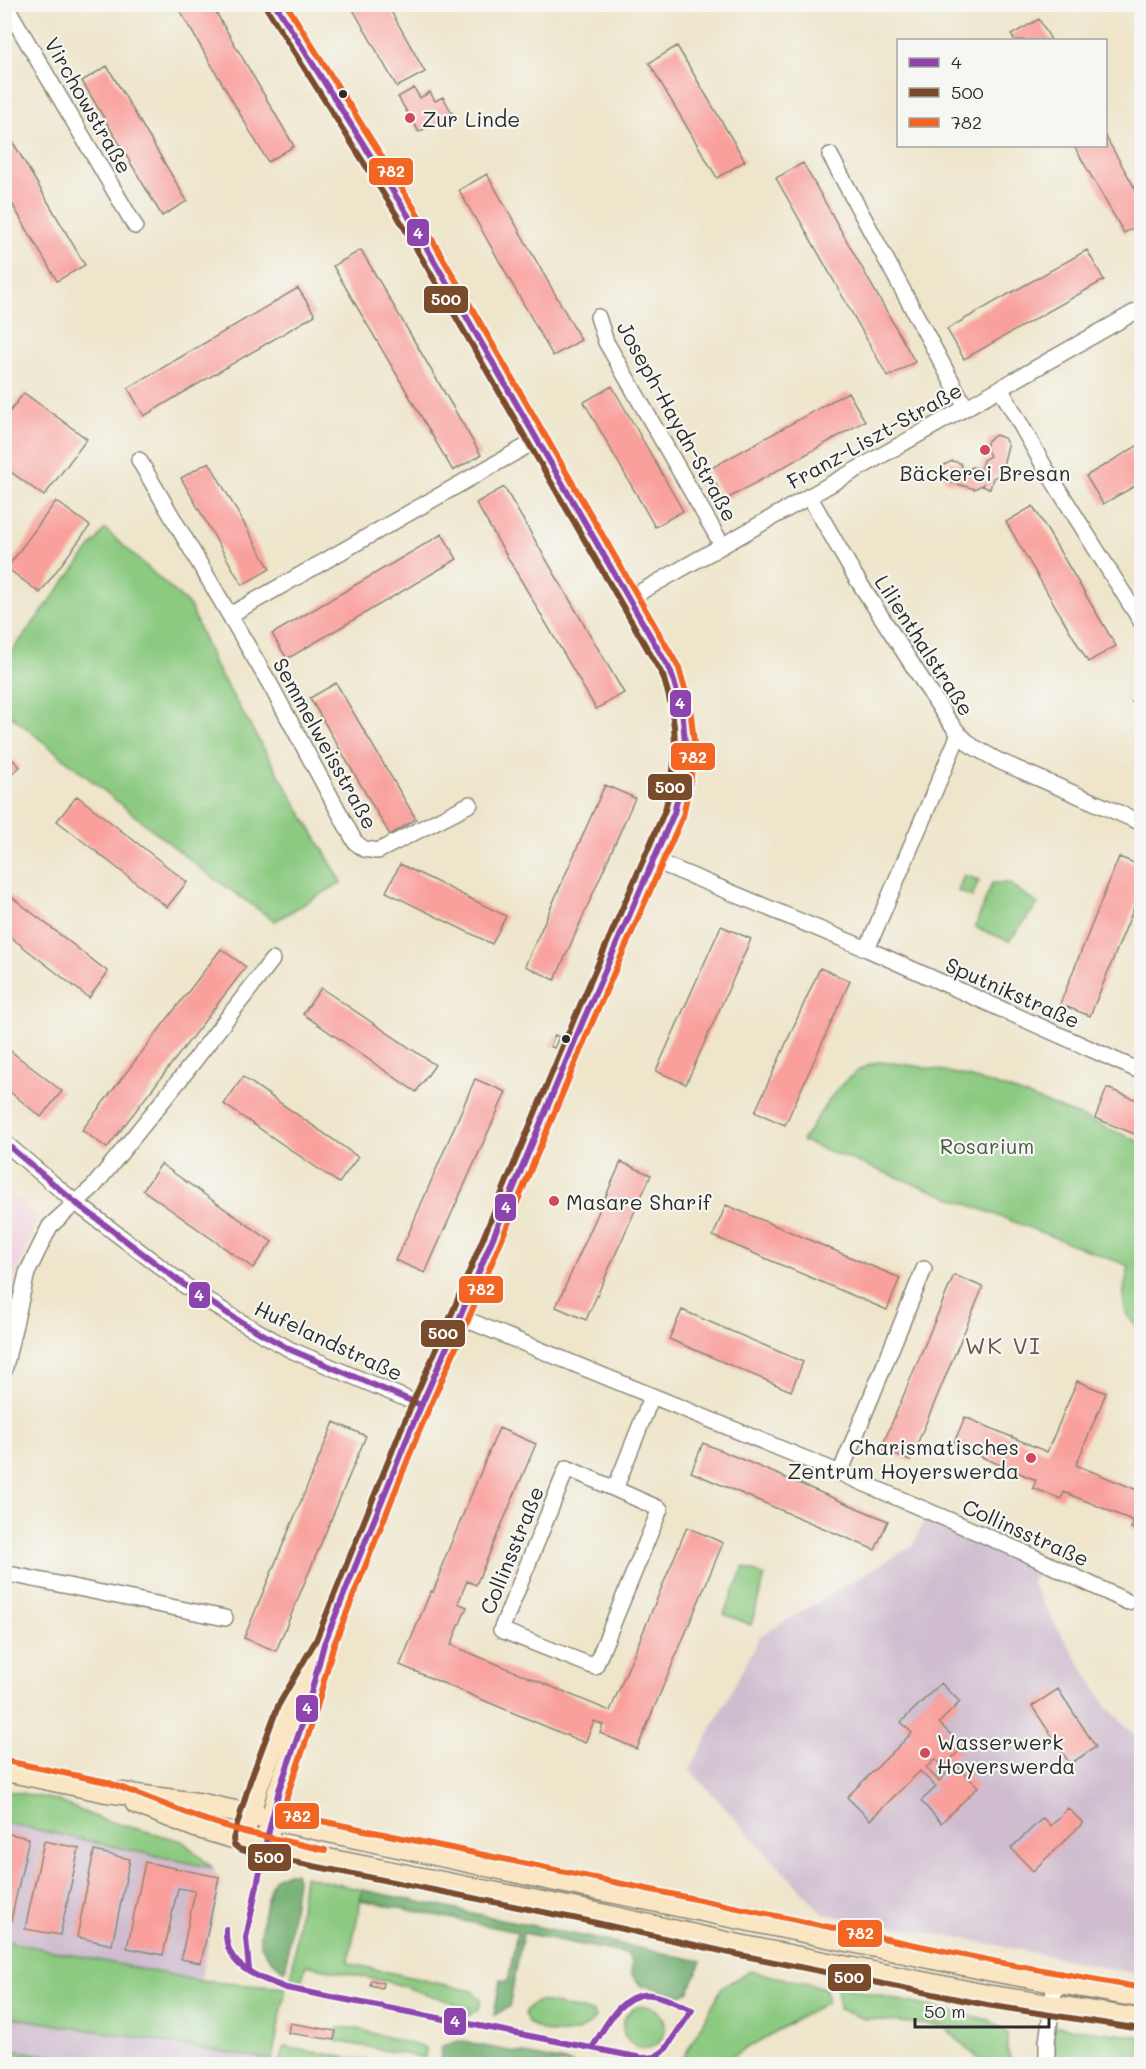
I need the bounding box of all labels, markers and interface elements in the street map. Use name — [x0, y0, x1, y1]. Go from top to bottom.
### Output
street label: Virchowstraße — [39, 32, 139, 178]
legend — [897, 39, 1107, 147]
text: 4 — [951, 50, 962, 74]
text: 500 — [951, 80, 984, 104]
unlabelled marker — [337, 88, 349, 100]
place label: Zur Linde — [422, 105, 520, 132]
text: 782 — [951, 110, 982, 134]
marker: Zur Linde — [403, 111, 417, 125]
line badge: 782 — [368, 157, 414, 186]
text: 782 — [377, 160, 405, 181]
line badge: 4 — [406, 218, 430, 247]
text: 4 — [413, 222, 423, 243]
line badge: 500 — [423, 285, 469, 314]
text: 500 — [431, 288, 461, 309]
street label: Joseph-Haydn-Straße — [612, 316, 744, 526]
street label: Franz-Liszt-Straße — [782, 376, 966, 494]
marker: Bäckerei Bresan — [978, 443, 992, 457]
place label: Bäckerei Bresan — [900, 459, 1070, 486]
street label: Lilienthalstraße — [869, 569, 981, 721]
street label: Semmelweisstraße — [268, 653, 384, 833]
line badge: 4 — [669, 689, 692, 718]
text: 4 — [675, 692, 685, 713]
line badge: 782 — [670, 742, 716, 771]
text: 782 — [679, 746, 707, 767]
line badge: 500 — [647, 773, 693, 801]
text: 500 — [655, 776, 685, 797]
street label: Sputnikstraße — [942, 950, 1084, 1034]
unlabelled marker — [560, 1033, 572, 1045]
park label: Rosarium — [940, 1132, 1034, 1159]
place label: Masare Sharif — [566, 1188, 712, 1215]
line badge: 4 — [494, 1193, 517, 1222]
marker: Masare Sharif — [547, 1194, 561, 1208]
text: 4 — [501, 1196, 511, 1217]
line badge: 782 — [458, 1275, 504, 1304]
text: 782 — [467, 1278, 495, 1299]
line badge: 4 — [188, 1281, 211, 1309]
text: 4 — [194, 1284, 204, 1305]
street label: Hufelandstraße — [251, 1294, 407, 1386]
line badge: 500 — [420, 1319, 466, 1348]
text: 500 — [428, 1322, 458, 1343]
district label: WK VI — [965, 1329, 1041, 1360]
place label: Charismatisches Zentrum Hoyerswerda — [787, 1433, 1019, 1484]
marker: Charismatisches Zentrum Hoyerswerda — [1024, 1451, 1038, 1465]
street label: Collinsstraße — [473, 1482, 549, 1618]
street label: Collinsstraße — [959, 1492, 1093, 1572]
line badge: 4 — [295, 1694, 319, 1723]
text: 4 — [302, 1697, 312, 1718]
place label: Wasserwerk Hoyerswerda — [937, 1728, 1075, 1779]
marker: Wasserwerk Hoyerswerda — [918, 1746, 932, 1760]
line badge: 782 — [274, 1802, 320, 1830]
text: 782 — [283, 1805, 311, 1826]
line badge: 500 — [247, 1843, 292, 1872]
text: 500 — [254, 1846, 284, 1867]
line badge: 782 — [837, 1919, 883, 1948]
text: 782 — [846, 1922, 874, 1943]
line badge: 500 — [827, 1963, 872, 1992]
text: 500 — [834, 1966, 864, 1987]
scale bar — [915, 1991, 1048, 2029]
text: 50 m — [924, 1999, 966, 2023]
line badge: 4 — [443, 2007, 467, 2036]
text: 4 — [450, 2010, 460, 2031]

